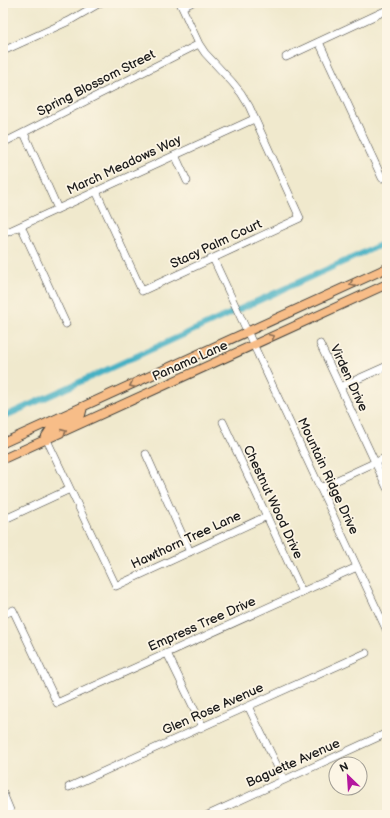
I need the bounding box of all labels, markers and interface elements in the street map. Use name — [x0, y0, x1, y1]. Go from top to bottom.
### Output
street label: Spring Blossom Street — [34, 46, 158, 120]
street label: March Meadows Way — [64, 131, 184, 198]
street label: Stacy Palm Court — [168, 216, 264, 272]
one-way arrow — [348, 279, 356, 287]
one-way arrow — [267, 334, 275, 342]
street label: Panama Lane — [150, 337, 230, 385]
street label: Virden Drive — [327, 342, 372, 414]
one-way arrow — [128, 380, 136, 388]
street label: Mountain Ridge Drive — [294, 415, 362, 537]
one-way arrow — [60, 429, 67, 437]
street label: Chestnut Wood Drive — [240, 443, 306, 562]
street label: Hawthorn Tree Lane — [129, 507, 244, 572]
street label: Empress Tree Drive — [146, 593, 259, 655]
street label: Glen Rose Avenue — [160, 679, 266, 738]
street label: Baguette Avenue — [244, 735, 343, 791]
north arrow — [328, 756, 368, 796]
text: N — [337, 760, 350, 775]

